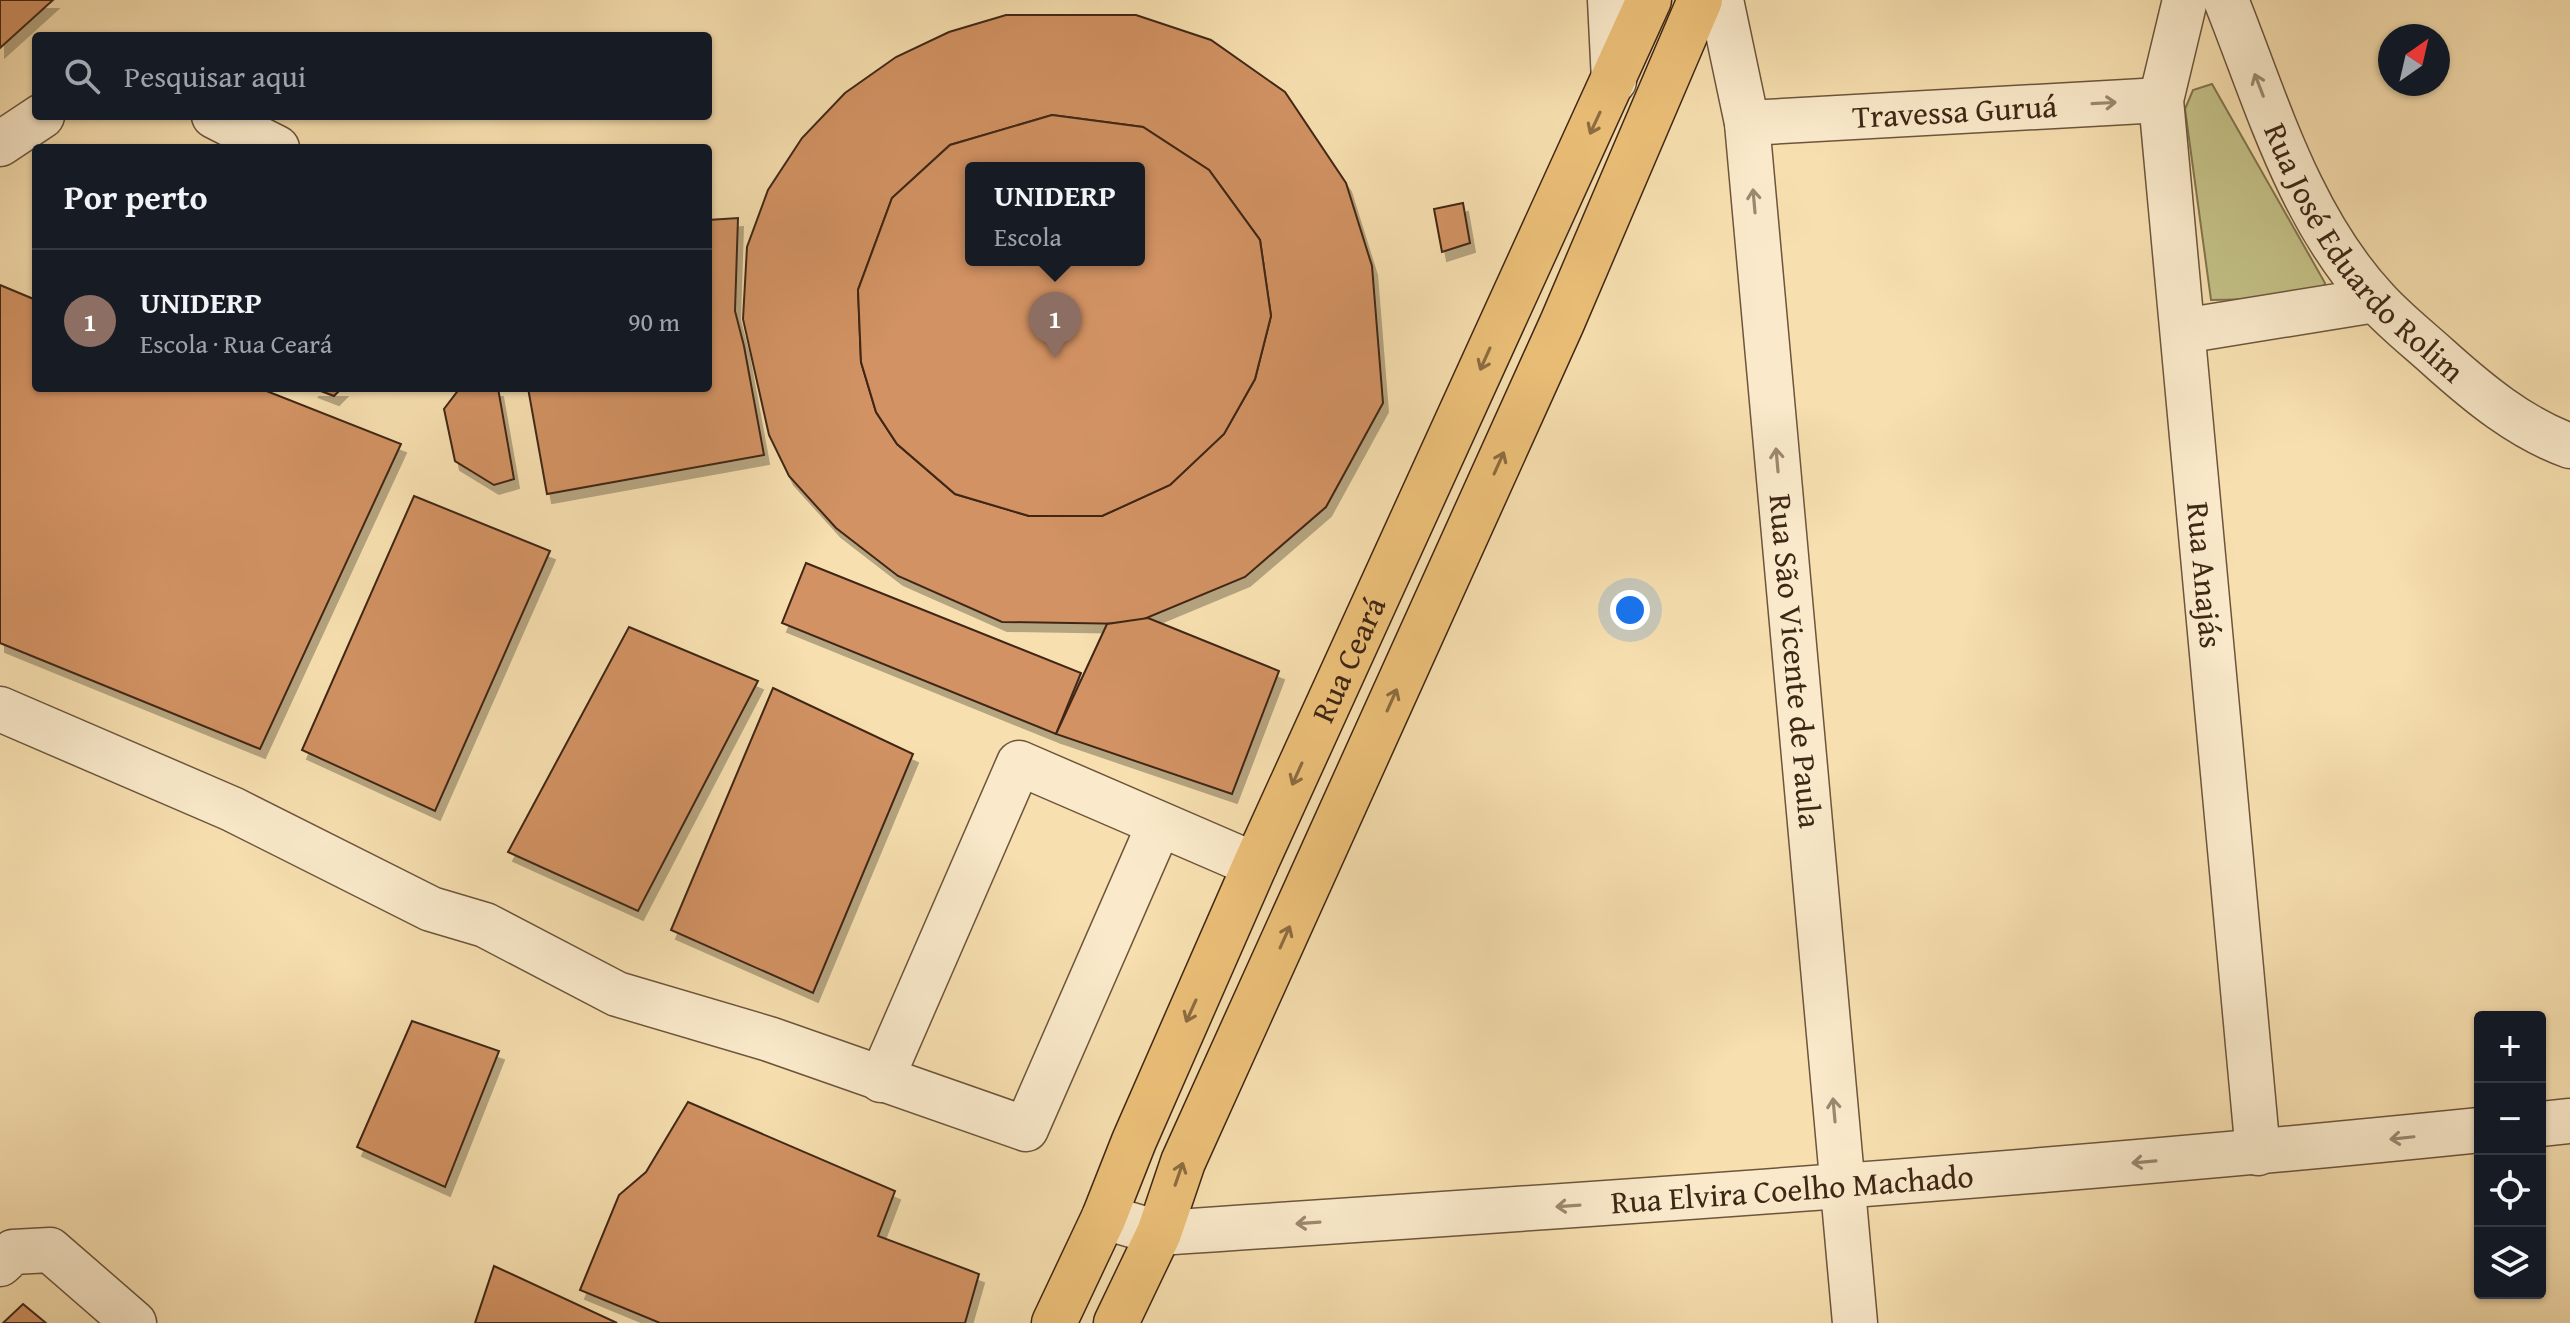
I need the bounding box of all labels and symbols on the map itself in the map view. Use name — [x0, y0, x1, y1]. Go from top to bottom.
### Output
north arrow — [2378, 24, 2450, 96]
one-way arrow — [2251, 73, 2265, 98]
street label: Travessa Guruá — [1851, 82, 2058, 140]
one-way arrow — [2090, 95, 2117, 110]
one-way arrow — [1586, 110, 1601, 134]
street label: Rua José Eduardo Rolim — [2252, 116, 2475, 393]
one-way arrow — [1746, 188, 1761, 215]
pin: 1 — [1029, 292, 1081, 358]
one-way arrow — [1477, 346, 1492, 370]
one-way arrow — [1769, 447, 1784, 474]
one-way arrow — [1492, 451, 1507, 475]
street label: Rua São Vicente de Paula — [1757, 492, 1834, 830]
street label: Rua Anajás — [2175, 500, 2235, 650]
street label: Rua Ceará — [1299, 589, 1397, 730]
your location — [1610, 590, 1650, 630]
one-way arrow — [1385, 688, 1400, 712]
one-way arrow — [1288, 761, 1303, 785]
one-way arrow — [1278, 925, 1293, 949]
one-way arrow — [1183, 999, 1198, 1023]
one-way arrow — [1826, 1097, 1841, 1123]
one-way arrow — [2389, 1131, 2416, 1146]
street label: Rua Elvira Coelho Machado — [1609, 1152, 1975, 1226]
one-way arrow — [2131, 1155, 2158, 1170]
one-way arrow — [1173, 1162, 1188, 1187]
one-way arrow — [1555, 1199, 1582, 1214]
one-way arrow — [1295, 1216, 1322, 1231]

